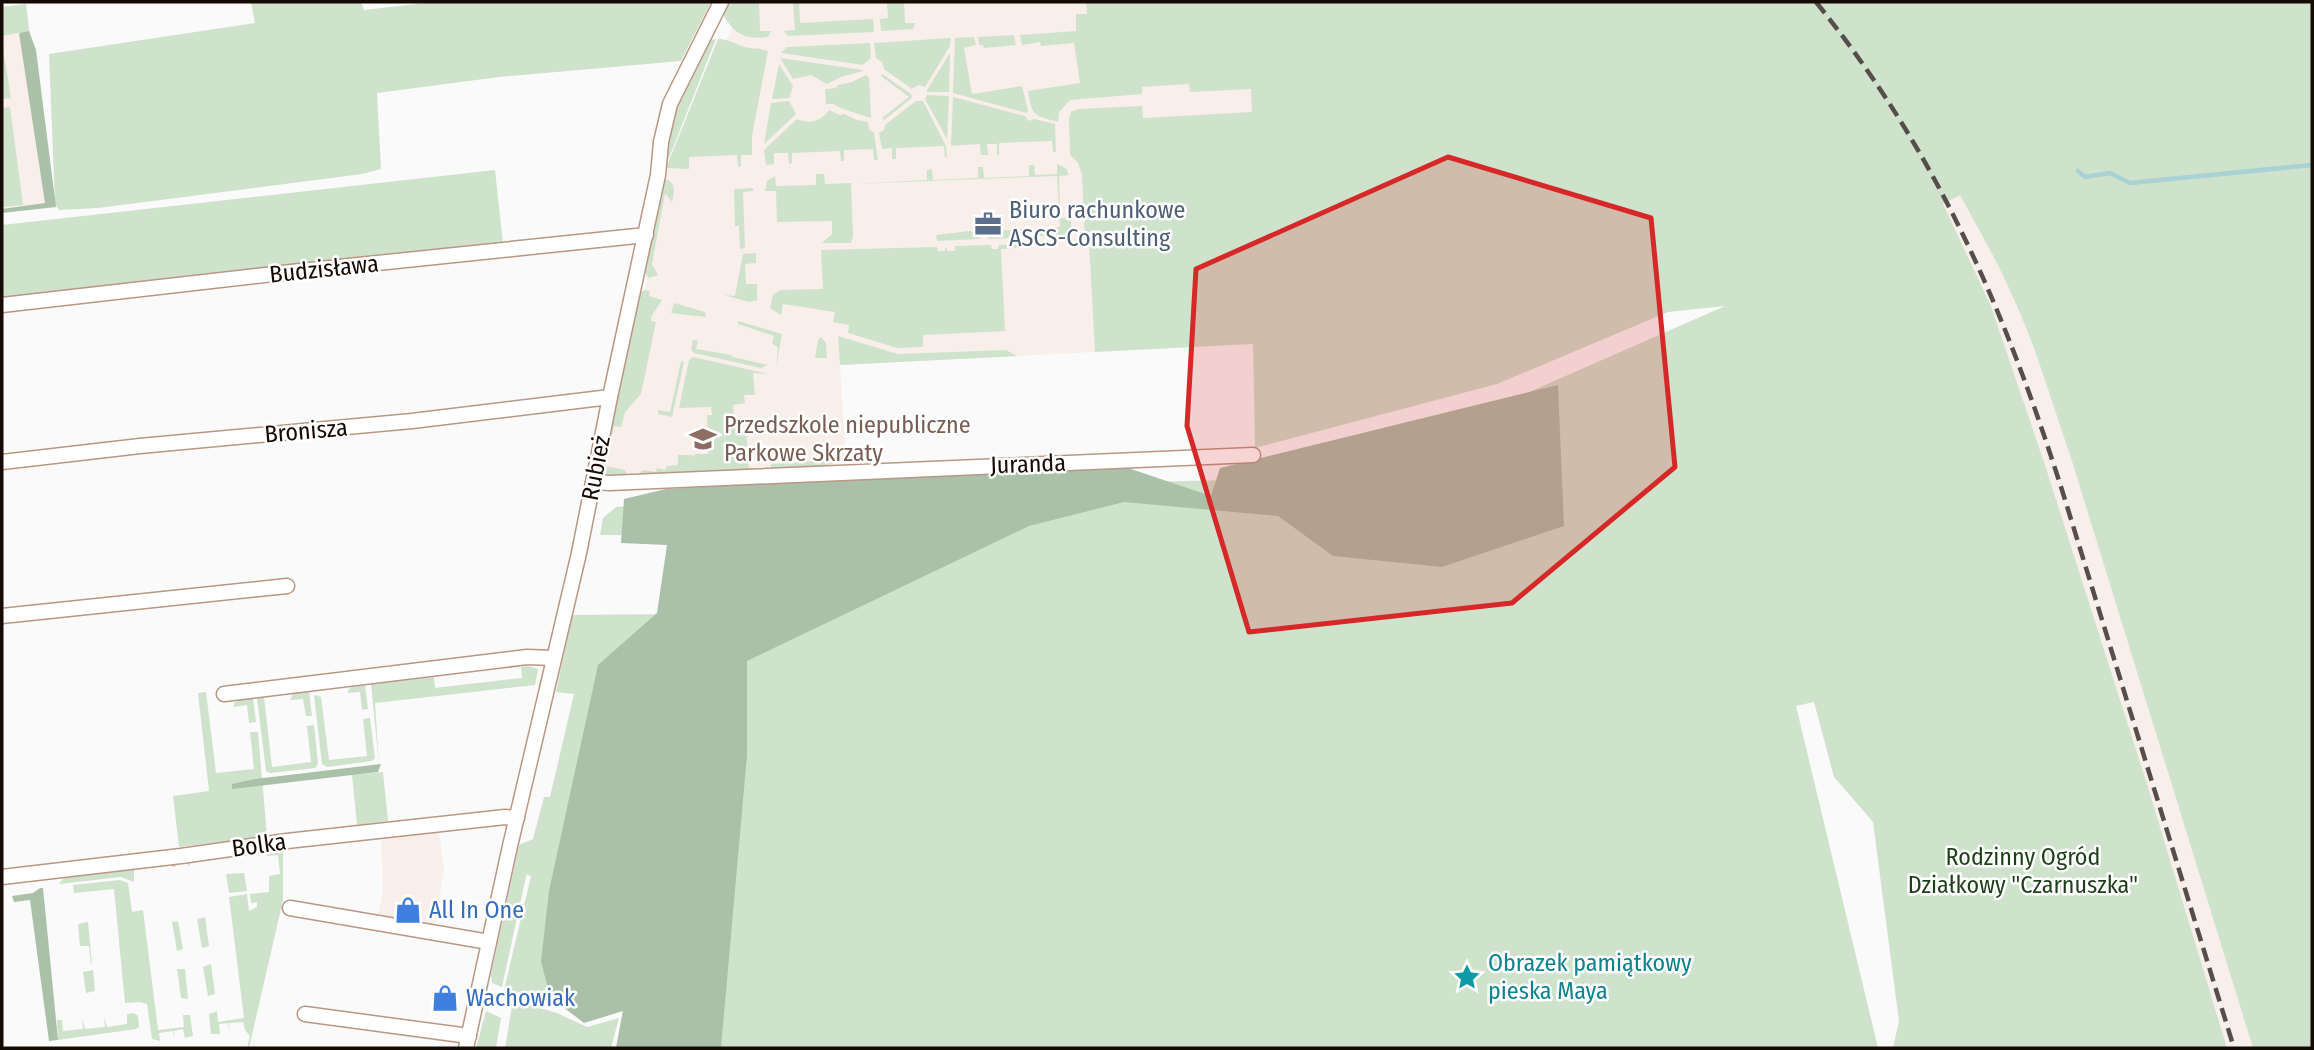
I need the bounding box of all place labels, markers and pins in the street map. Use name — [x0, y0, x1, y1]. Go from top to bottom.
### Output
place label: Biuro rachunkowe ASCS-Consulting — [1009, 196, 1185, 252]
office icon: Biuro rachunkowe ASCS-Consulting — [973, 209, 1003, 239]
place label: Przedszkole niepubliczne Parkowe Skrzaty — [724, 411, 971, 467]
school or university icon: Przedszkole niepubliczne Parkowe Skrzaty — [688, 424, 718, 454]
shop icon: All In One — [393, 895, 423, 925]
place label: All In One — [429, 896, 524, 924]
place label: Obrazek pamiątkowy pieska Maya — [1488, 949, 1692, 1005]
place icon: Obrazek pamiątkowy pieska Maya — [1452, 962, 1482, 992]
shop icon: Wachowiak — [430, 983, 460, 1013]
place label: Wachowiak — [466, 984, 576, 1012]

